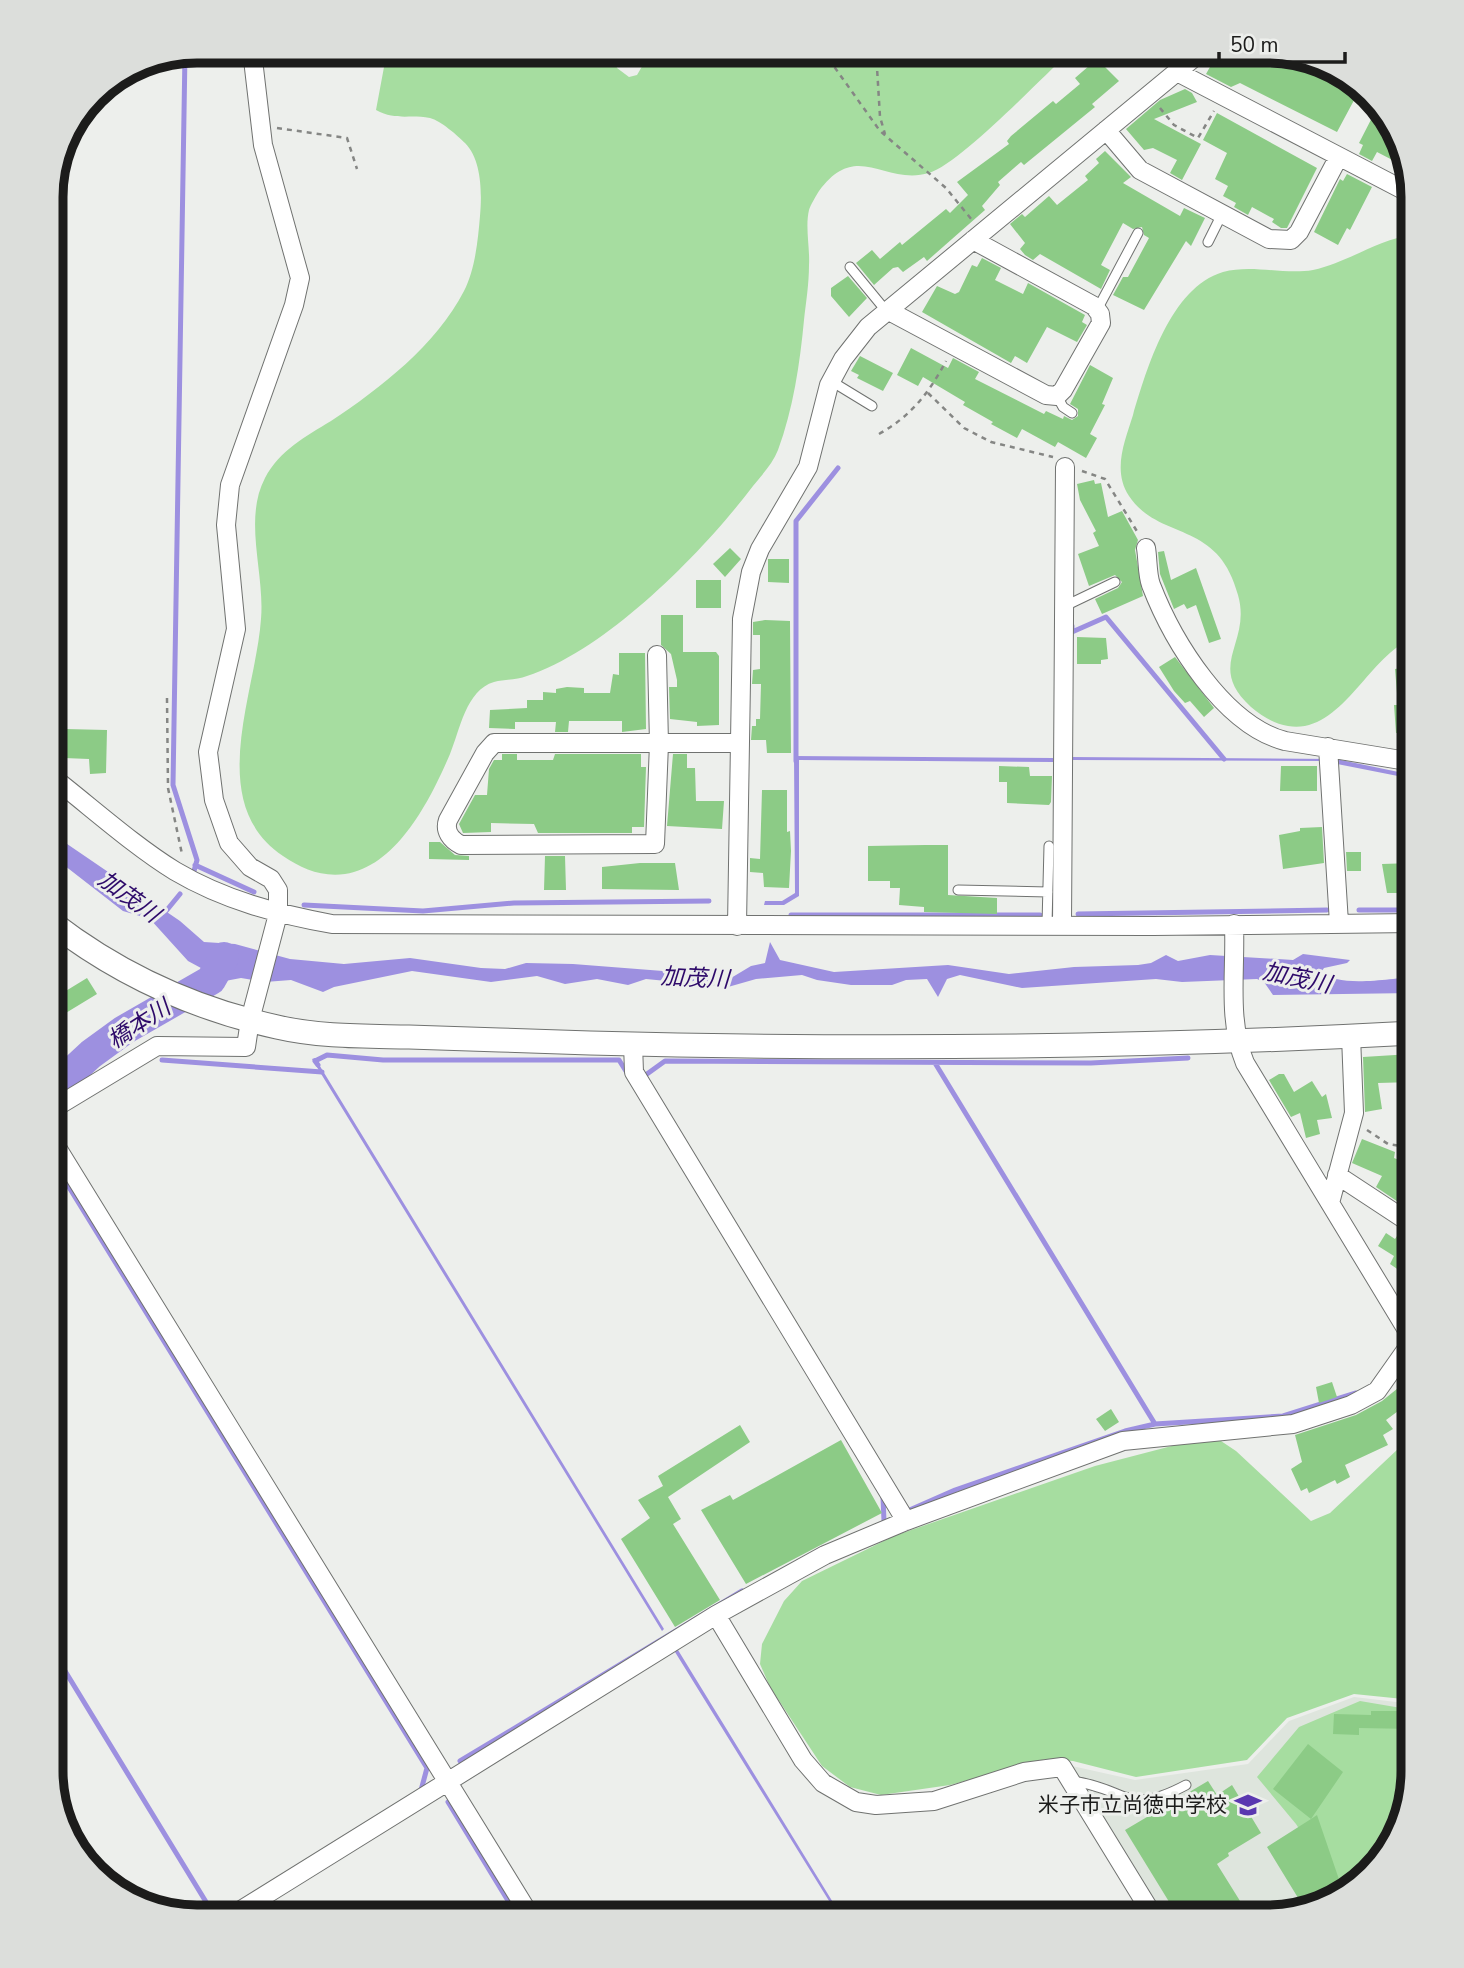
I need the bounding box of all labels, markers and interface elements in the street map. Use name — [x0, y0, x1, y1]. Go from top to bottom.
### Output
scale bar — [1219, 21, 1345, 65]
text: 50 m — [1230, 31, 1279, 59]
water label: 加茂川 — [92, 864, 168, 932]
water label: 加茂川 — [1260, 956, 1337, 1001]
water label: 加茂川 — [660, 961, 733, 995]
water label: 橋本川 — [102, 991, 179, 1056]
school or university icon: 米子市立尚徳中学校 — [1233, 1790, 1263, 1820]
place label: 米子市立尚徳中学校 — [1038, 1791, 1227, 1819]

